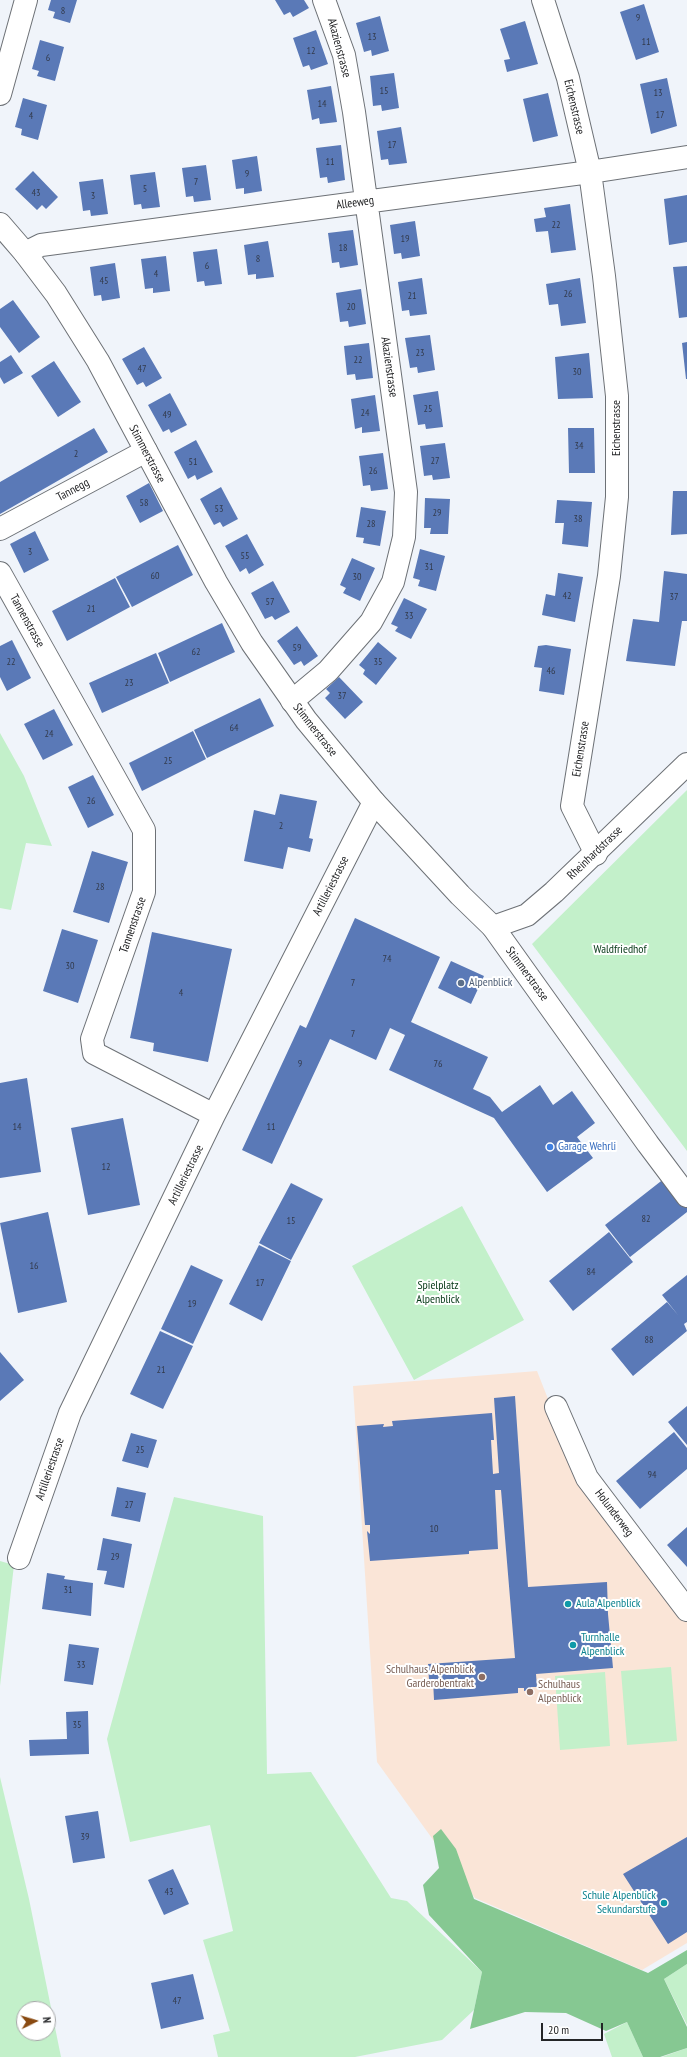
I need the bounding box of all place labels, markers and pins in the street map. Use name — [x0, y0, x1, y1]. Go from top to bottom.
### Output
place label: Alpenblick — [469, 976, 512, 990]
marker: Alpenblick — [456, 978, 466, 988]
place label: Garage Wehrli — [558, 1140, 616, 1154]
marker: Garage Wehrli — [545, 1142, 555, 1152]
place label: Aula Alpenblick — [576, 1597, 640, 1611]
marker: Aula Alpenblick — [563, 1599, 573, 1609]
place label: Turnhalle Alpenblick — [581, 1631, 624, 1659]
marker: Turnhalle Alpenblick — [568, 1640, 578, 1650]
place label: Schulhaus Alpenblick Garderobentrakt — [386, 1663, 474, 1691]
marker: Schulhaus Alpenblick Garderobentrakt — [477, 1672, 487, 1682]
place label: Schulhaus Alpenblick — [538, 1678, 581, 1706]
marker: Schulhaus Alpenblick — [525, 1687, 535, 1697]
place label: Schule Alpenblick Sekundarstufe — [582, 1889, 656, 1917]
marker: Schule Alpenblick Sekundarstufe — [659, 1898, 669, 1908]

